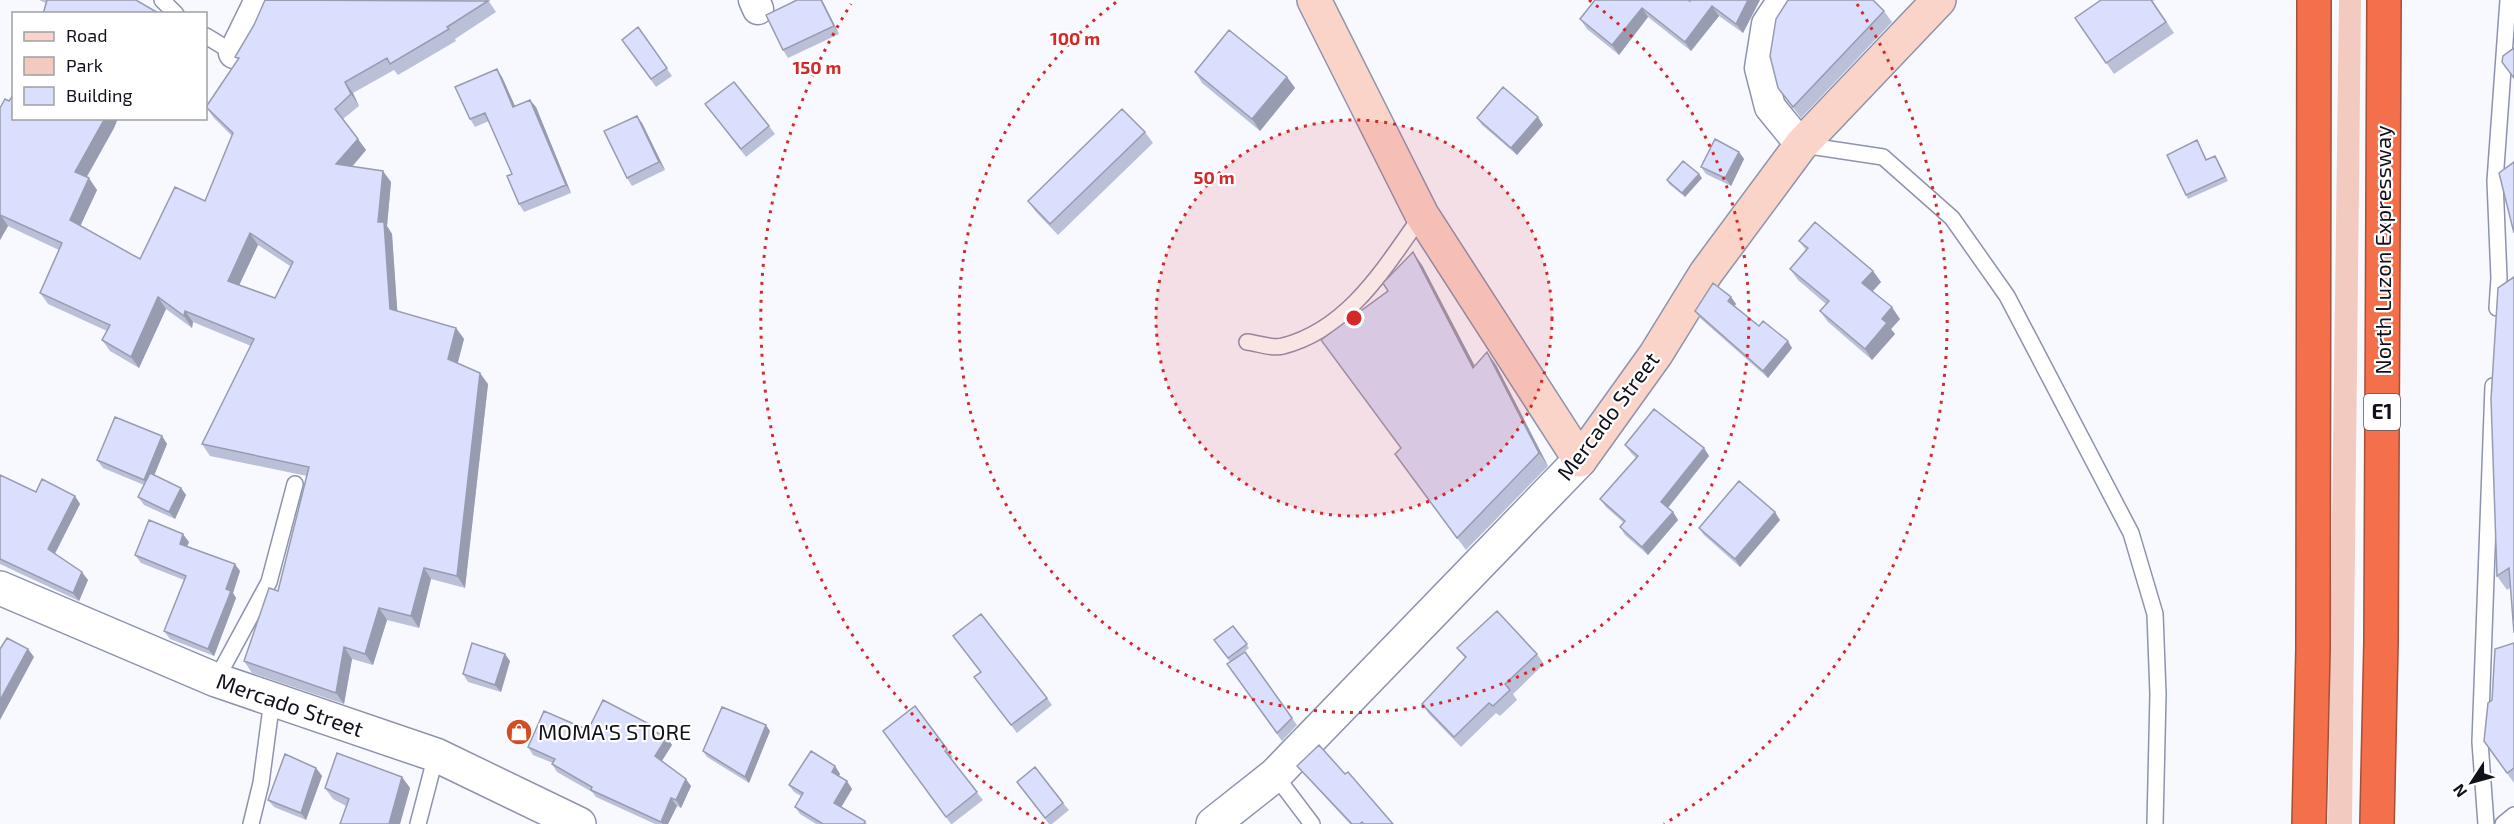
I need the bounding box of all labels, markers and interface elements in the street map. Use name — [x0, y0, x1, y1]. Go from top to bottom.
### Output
legend — [12, 12, 207, 120]
text: Road — [66, 24, 107, 46]
text: 100 m — [1050, 27, 1100, 49]
text: Park — [66, 54, 103, 76]
text: 150 m — [793, 56, 841, 78]
text: Building — [66, 84, 133, 106]
street label: North Luzon Expressway — [2369, 125, 2395, 375]
text: 50 m — [1193, 166, 1235, 188]
centre of rings — [1344, 308, 1364, 328]
street label: Mercado Street — [1551, 346, 1664, 485]
road number: E1 — [2364, 394, 2400, 430]
street label: Mercado Street — [213, 667, 367, 741]
shop icon: MOMA'S STORE — [504, 717, 534, 747]
place label: MOMA'S STORE — [538, 718, 691, 744]
north arrow — [2442, 752, 2502, 812]
text: N — [2448, 781, 2471, 801]

